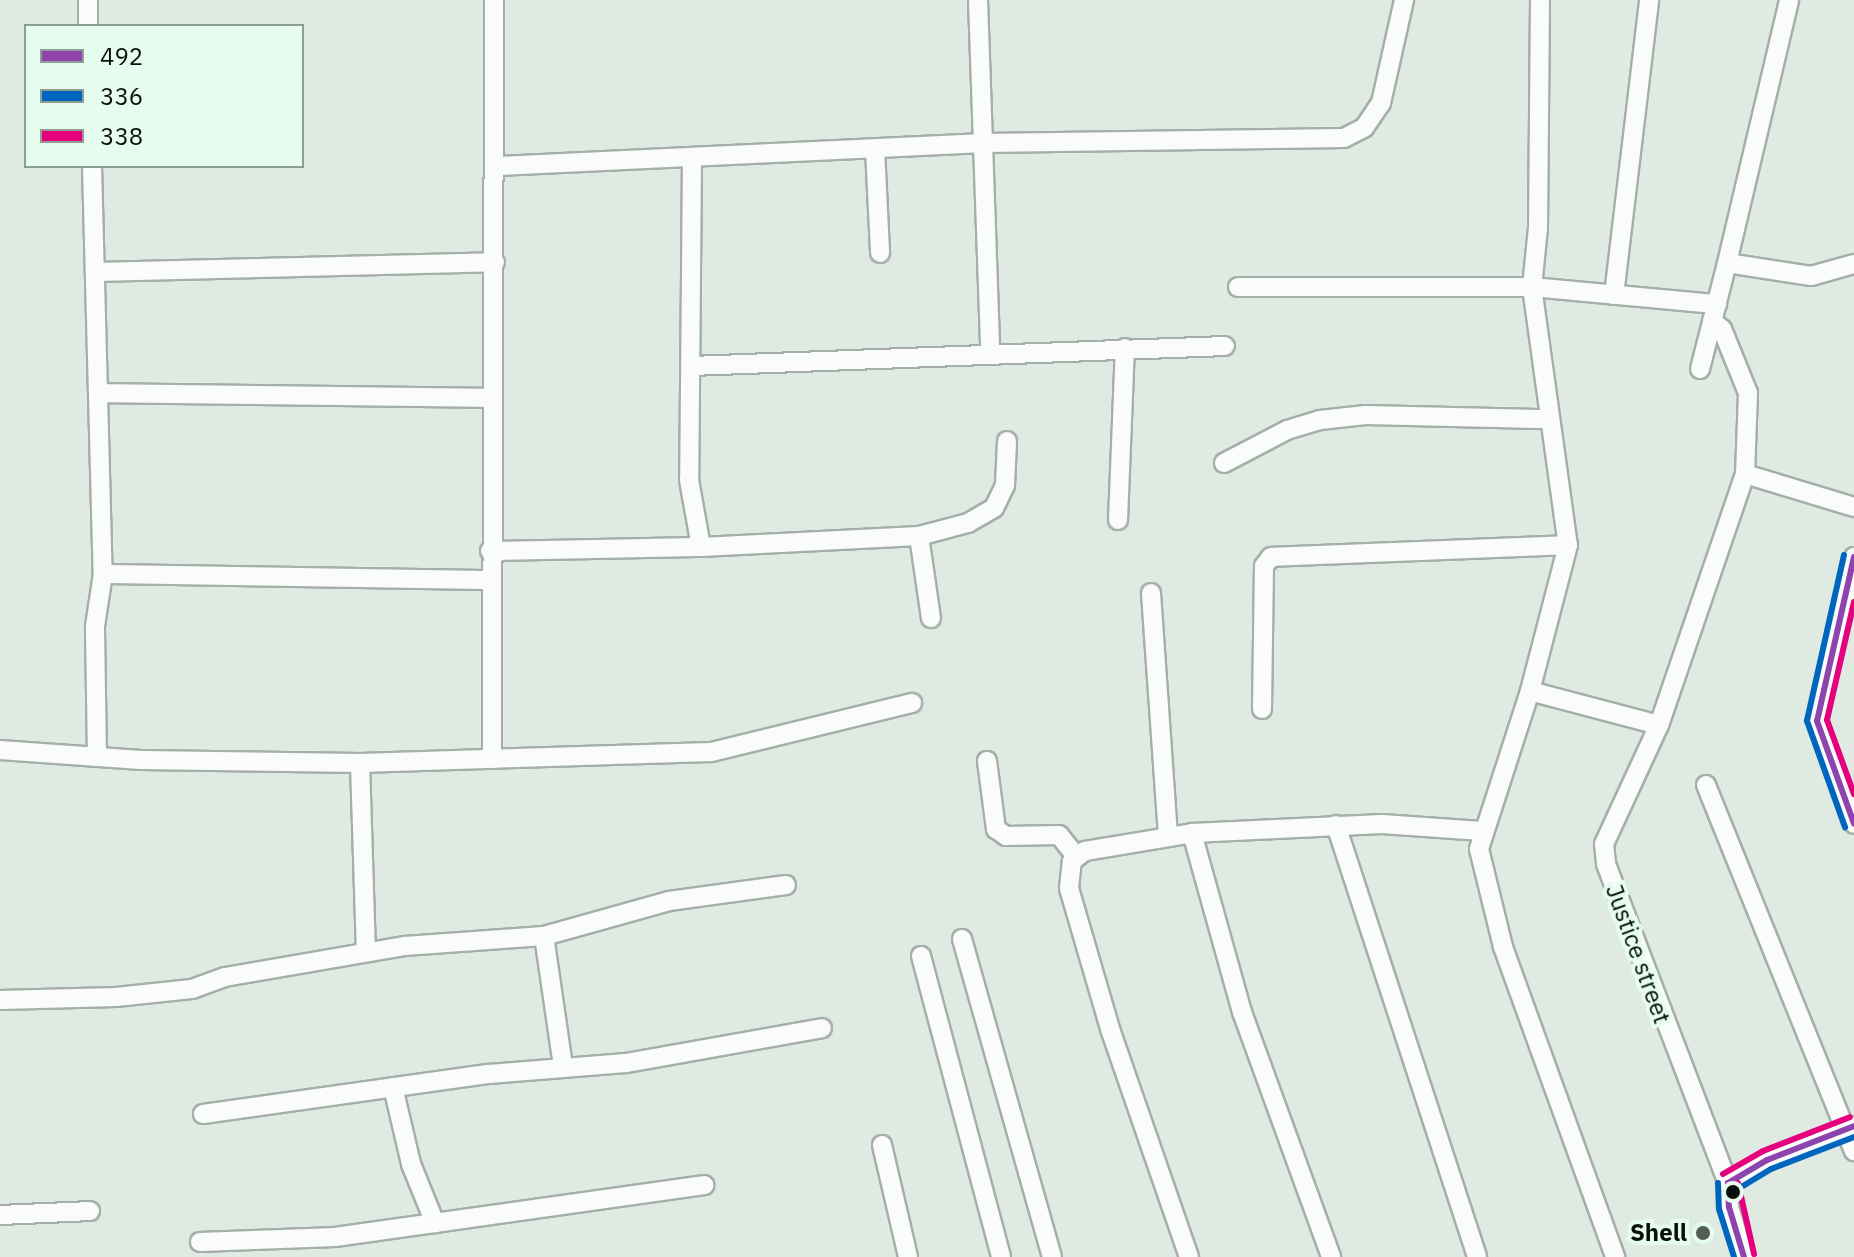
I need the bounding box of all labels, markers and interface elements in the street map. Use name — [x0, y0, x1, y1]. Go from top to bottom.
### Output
legend — [24, 24, 304, 168]
text: 492 — [100, 40, 143, 72]
text: 336 — [100, 80, 143, 112]
text: 338 — [100, 120, 143, 152]
street label: Justice street — [1600, 880, 1676, 1028]
unlabelled marker — [1725, 1184, 1741, 1200]
place label: Shell — [1630, 1219, 1687, 1247]
marker: Shell — [1694, 1224, 1712, 1242]

